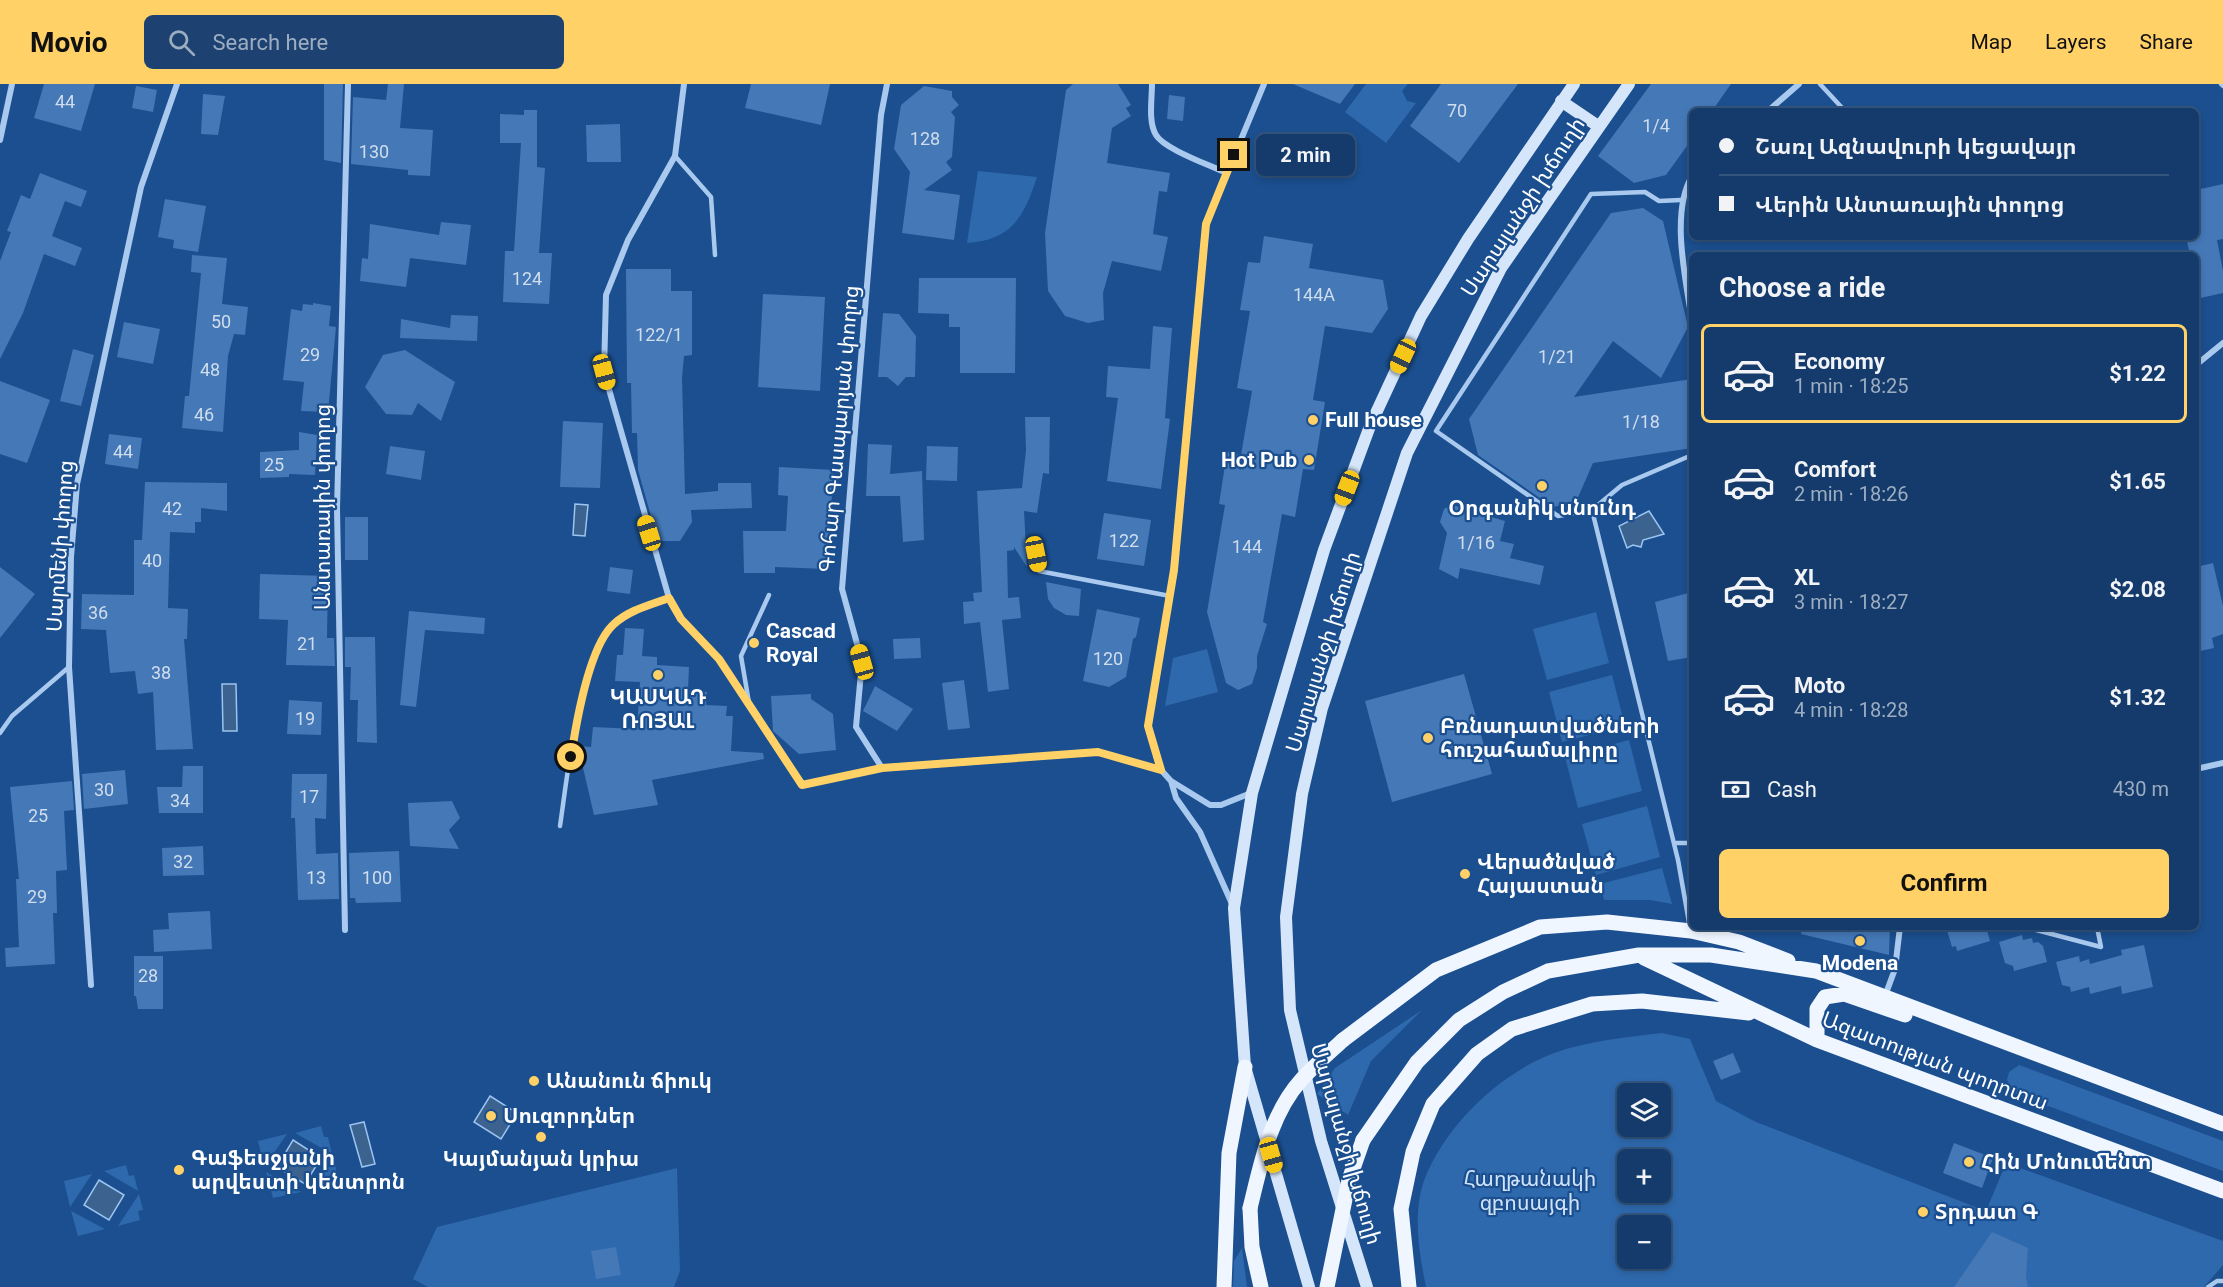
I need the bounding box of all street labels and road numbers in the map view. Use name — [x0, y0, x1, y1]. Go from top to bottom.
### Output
street label: Սարալանջի խճուղի — [1456, 113, 1590, 301]
street label: Գոհար Գասպարյան փողոց — [814, 284, 864, 574]
street label: Անտառային փողոց — [311, 404, 335, 610]
street label: Սարմենի փողոց — [42, 459, 78, 633]
street label: Սարալանջի խճուղի — [1281, 549, 1365, 755]
street label: Ազատության պողոտա — [1819, 1007, 2051, 1115]
street label: Սարալանջի խճուղի — [1306, 1040, 1386, 1248]

